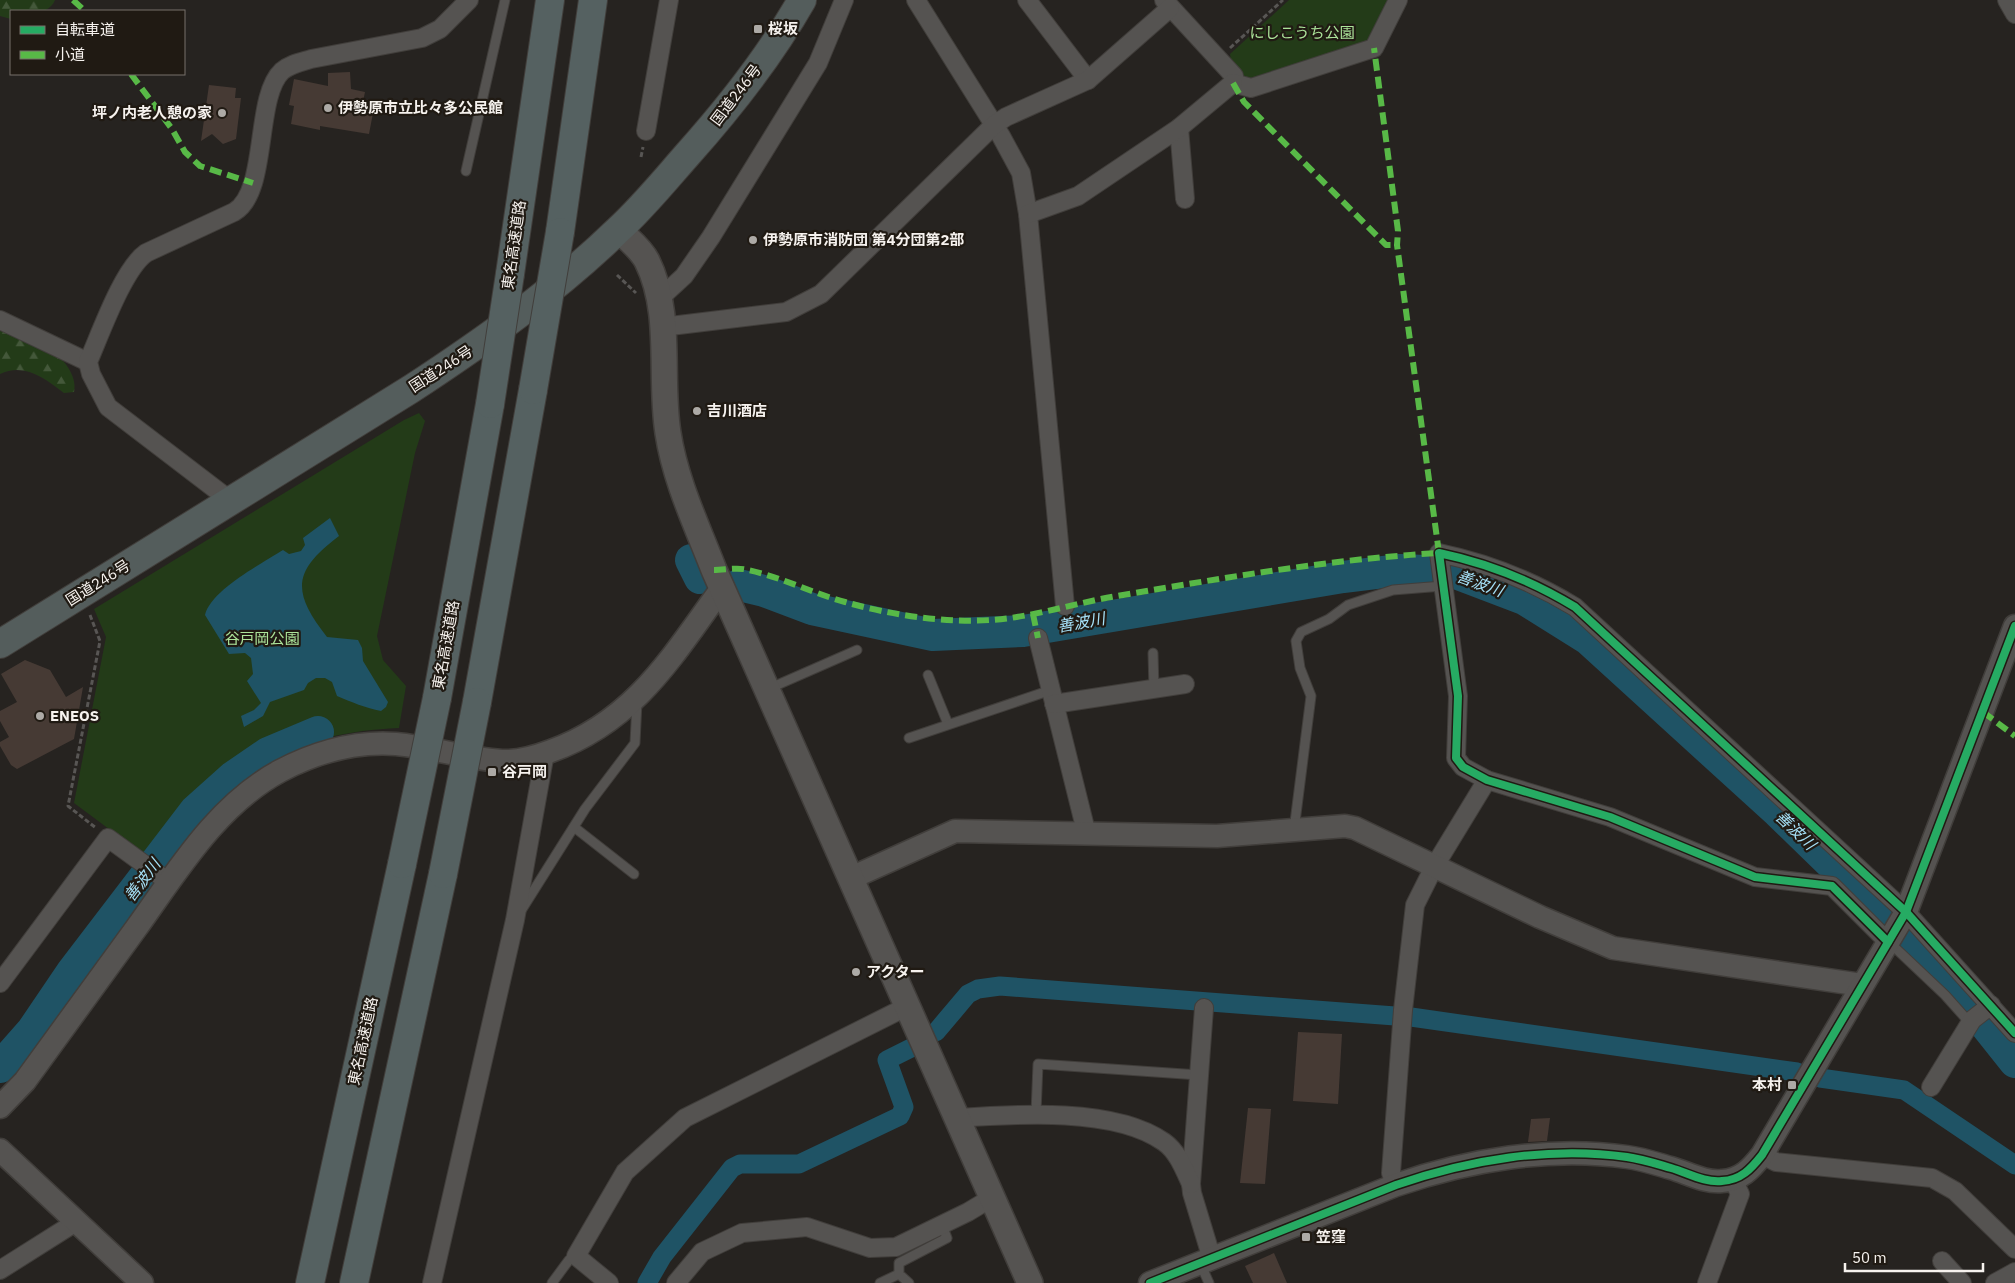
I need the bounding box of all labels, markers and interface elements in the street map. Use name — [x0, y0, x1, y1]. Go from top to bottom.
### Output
legend — [10, 10, 185, 75]
place label: 桜坂 — [768, 19, 798, 38]
text: 自転車道 — [55, 20, 115, 39]
marker: 桜坂 — [752, 23, 764, 35]
park label: にしこうち公園 — [1249, 23, 1355, 42]
text: 小道 — [55, 45, 85, 64]
street label: 国道246号 — [706, 60, 765, 129]
place label: 伊勢原市立比々多公民館 — [338, 98, 503, 117]
marker: 伊勢原市立比々多公民館 — [322, 102, 334, 114]
place label: 坪ノ内老人憩の家 — [92, 103, 212, 122]
marker: 坪ノ内老人憩の家 — [216, 107, 228, 119]
street label: 東名高速道路 — [498, 199, 529, 291]
place label: 伊勢原市消防団 第4分団第2部 — [763, 230, 965, 249]
marker: 伊勢原市消防団 第4分団第2部 — [747, 234, 759, 246]
street label: 国道246号 — [405, 341, 476, 396]
place label: 吉川酒店 — [707, 401, 767, 420]
marker: 吉川酒店 — [691, 405, 703, 417]
street label: 国道246号 — [62, 555, 133, 610]
water label: 善波川 — [1454, 565, 1508, 601]
street label: 東名高速道路 — [428, 599, 463, 691]
water label: 善波川 — [1056, 608, 1108, 636]
park label: 谷戸岡公園 — [224, 629, 300, 648]
place label: ENEOS — [50, 706, 99, 725]
marker: ENEOS — [34, 710, 46, 722]
place label: 谷戸岡 — [502, 762, 547, 781]
marker: 谷戸岡 — [486, 766, 498, 778]
water label: 善波川 — [1772, 806, 1822, 855]
water label: 善波川 — [120, 853, 166, 905]
place label: アクター — [866, 962, 925, 981]
marker: アクター — [850, 966, 862, 978]
street label: 東名高速道路 — [344, 995, 381, 1087]
place label: 本村 — [1752, 1075, 1782, 1094]
marker: 本村 — [1786, 1079, 1798, 1091]
place label: 笠窪 — [1316, 1227, 1346, 1246]
marker: 笠窪 — [1300, 1231, 1312, 1243]
scale bar — [1845, 1240, 1982, 1272]
text: 50 m — [1852, 1248, 1887, 1267]

